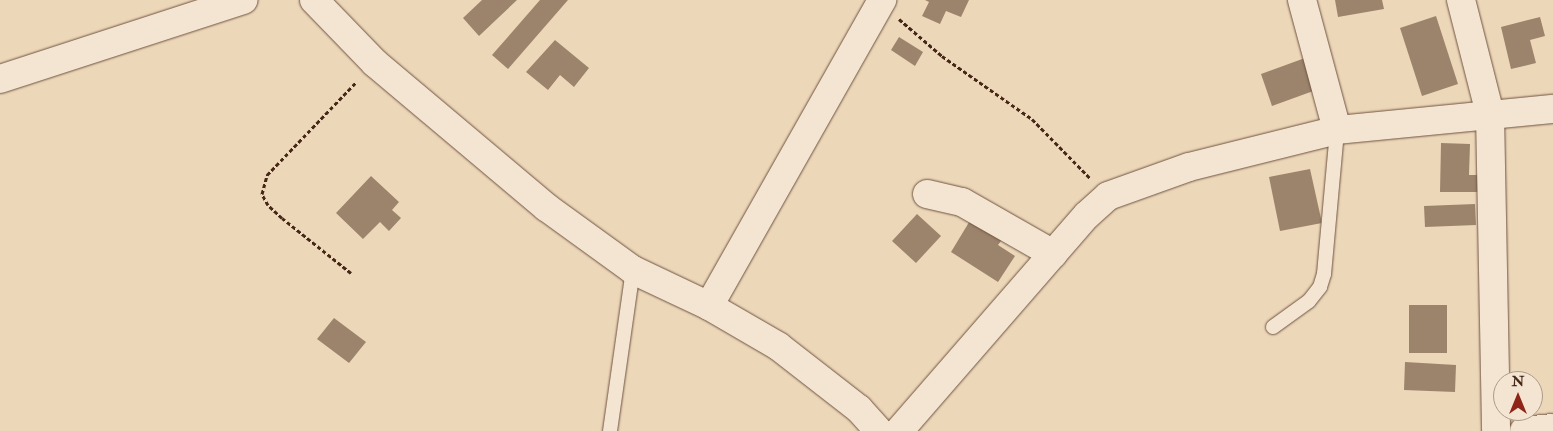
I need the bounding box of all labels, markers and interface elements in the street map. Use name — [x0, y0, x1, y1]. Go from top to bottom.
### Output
north arrow — [1493, 371, 1543, 421]
text: N — [1512, 373, 1524, 390]

